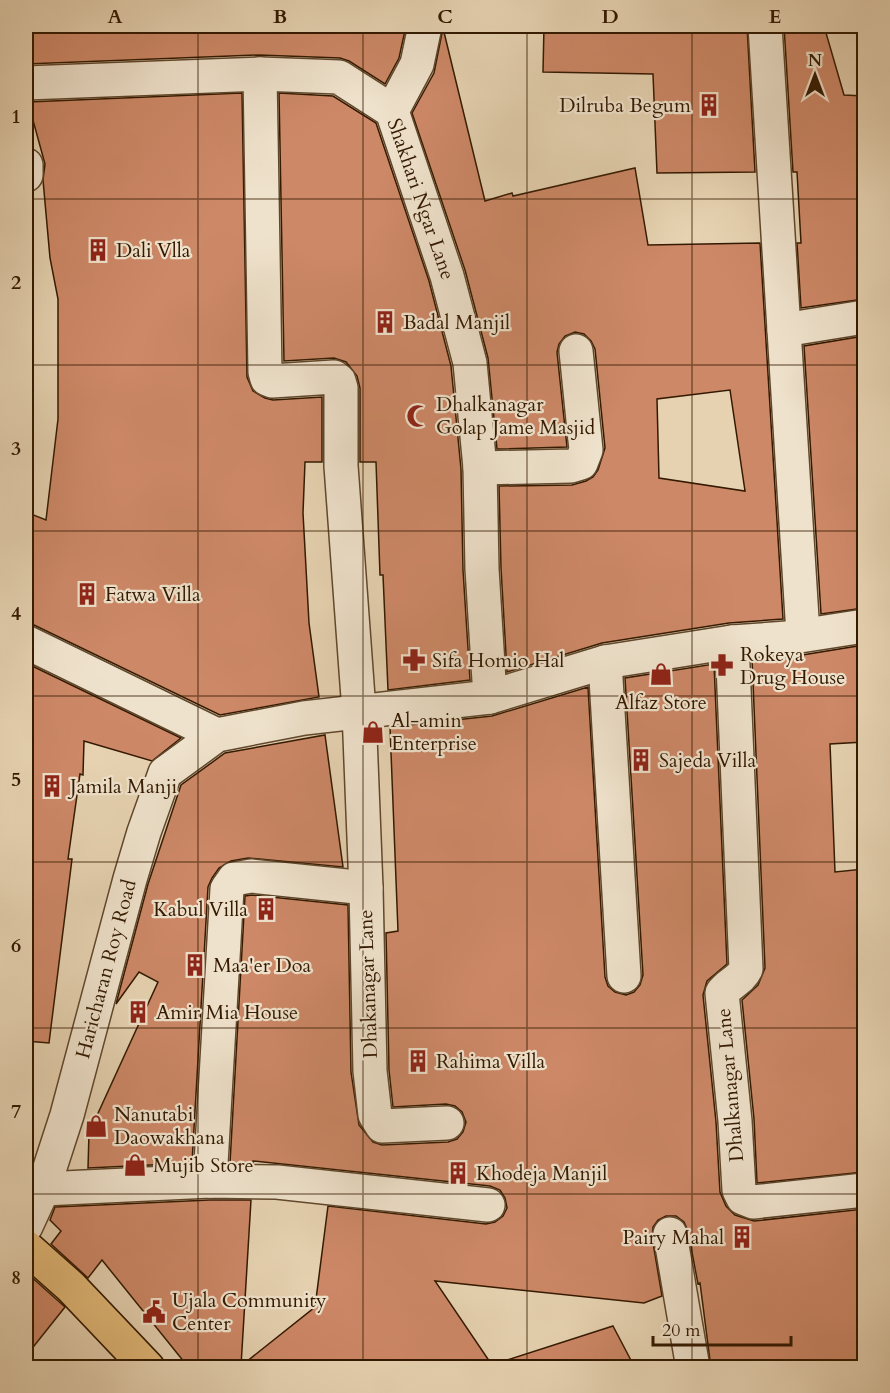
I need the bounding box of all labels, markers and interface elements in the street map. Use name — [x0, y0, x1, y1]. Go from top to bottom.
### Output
text: A — [107, 3, 123, 30]
text: B — [273, 3, 287, 30]
text: C — [437, 3, 453, 30]
text: D — [601, 3, 619, 30]
text: E — [769, 3, 781, 30]
north arrow — [785, 45, 845, 105]
text: N — [808, 50, 822, 72]
place label: Dilruba Begum — [559, 92, 691, 119]
building icon: Dilruba Begum — [696, 92, 722, 118]
text: 1 — [11, 103, 21, 130]
street label: Shakhari Ngar Lane — [381, 115, 461, 283]
building icon: Dali Vlla — [85, 237, 111, 263]
place label: Dali Vlla — [116, 237, 191, 264]
text: 2 — [11, 269, 21, 296]
building icon: Badal Manjil — [372, 309, 398, 335]
place label: Badal Manjil — [403, 309, 510, 336]
place label: Dhalkanagar Golap Jame Masjid — [436, 391, 596, 441]
mosque icon: Dhalkanagar Golap Jame Masjid — [405, 403, 431, 429]
text: 3 — [11, 435, 21, 462]
building icon: Fatwa Villa — [74, 581, 100, 607]
place label: Fatwa Villa — [105, 581, 201, 608]
text: 4 — [11, 600, 21, 627]
place label: Rokeya Drug House — [740, 641, 845, 691]
pharmacy icon: Sifa Homio Hal — [401, 647, 427, 673]
place label: Sifa Homio Hal — [432, 647, 564, 674]
pharmacy icon: Rokeya Drug House — [709, 652, 735, 678]
shop icon: Alfaz Store — [648, 661, 674, 687]
place label: Alfaz Store — [615, 689, 707, 716]
place label: Al-amin Enterprise — [391, 707, 477, 757]
shop icon: Al-amin Enterprise — [360, 719, 386, 745]
building icon: Sajeda Villa — [628, 747, 654, 773]
place label: Sajeda Villa — [659, 747, 757, 774]
text: 5 — [11, 766, 21, 793]
building icon: Jamila Manji — [39, 773, 65, 799]
place label: Jamila Manji — [67, 773, 178, 800]
street label: Haricharan Roy Road — [69, 876, 143, 1061]
place label: Kabul Villa — [153, 896, 248, 923]
building icon: Kabul Villa — [253, 896, 279, 922]
street label: Dhakanagar Lane — [352, 909, 384, 1059]
text: 6 — [11, 932, 21, 959]
building icon: Maa'er Doa — [182, 952, 208, 978]
place label: Maa'er Doa — [213, 952, 311, 979]
building icon: Amir Mia House — [125, 999, 151, 1025]
place label: Amir Mia House — [156, 999, 298, 1026]
street label: Dhalkanagar Lane — [710, 1007, 750, 1163]
building icon: Rahima Villa — [405, 1048, 431, 1074]
place label: Rahima Villa — [436, 1048, 546, 1075]
text: 7 — [11, 1098, 21, 1125]
place label: Nanutabi Daowakhana — [114, 1101, 225, 1151]
shop icon: Nanutabi Daowakhana — [83, 1113, 109, 1139]
shop icon: Mujib Store — [122, 1152, 148, 1178]
place label: Mujib Store — [153, 1152, 254, 1179]
building icon: Khodeja Manjil — [445, 1160, 471, 1186]
place label: Khodeja Manjil — [476, 1160, 607, 1187]
place label: Pairy Mahal — [622, 1224, 724, 1251]
building icon: Pairy Mahal — [729, 1224, 755, 1250]
text: 8 — [11, 1264, 21, 1291]
place label: Ujala Community Center — [172, 1287, 327, 1337]
public building icon: Ujala Community Center — [141, 1299, 167, 1325]
scale bar — [653, 1309, 791, 1347]
text: 20 m — [662, 1318, 701, 1343]

